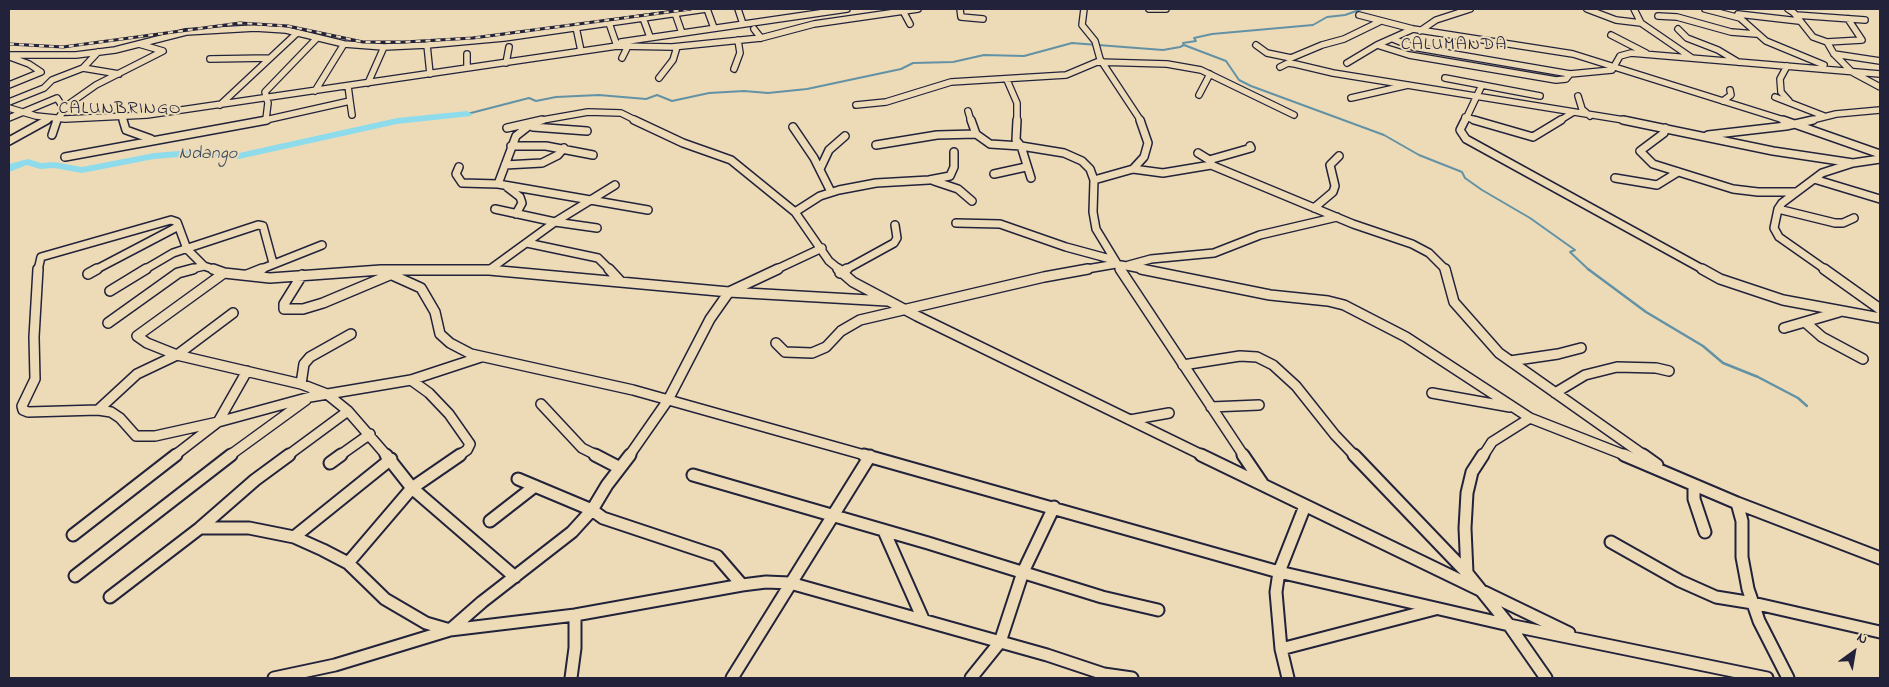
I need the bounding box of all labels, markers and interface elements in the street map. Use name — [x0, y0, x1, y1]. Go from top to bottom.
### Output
district label: CALUMANDA — [1400, 35, 1508, 57]
district label: CALUNBRINGO — [57, 99, 183, 121]
water label: Ndango — [179, 144, 237, 166]
north arrow — [1829, 627, 1879, 677]
text: N — [1853, 627, 1872, 650]

